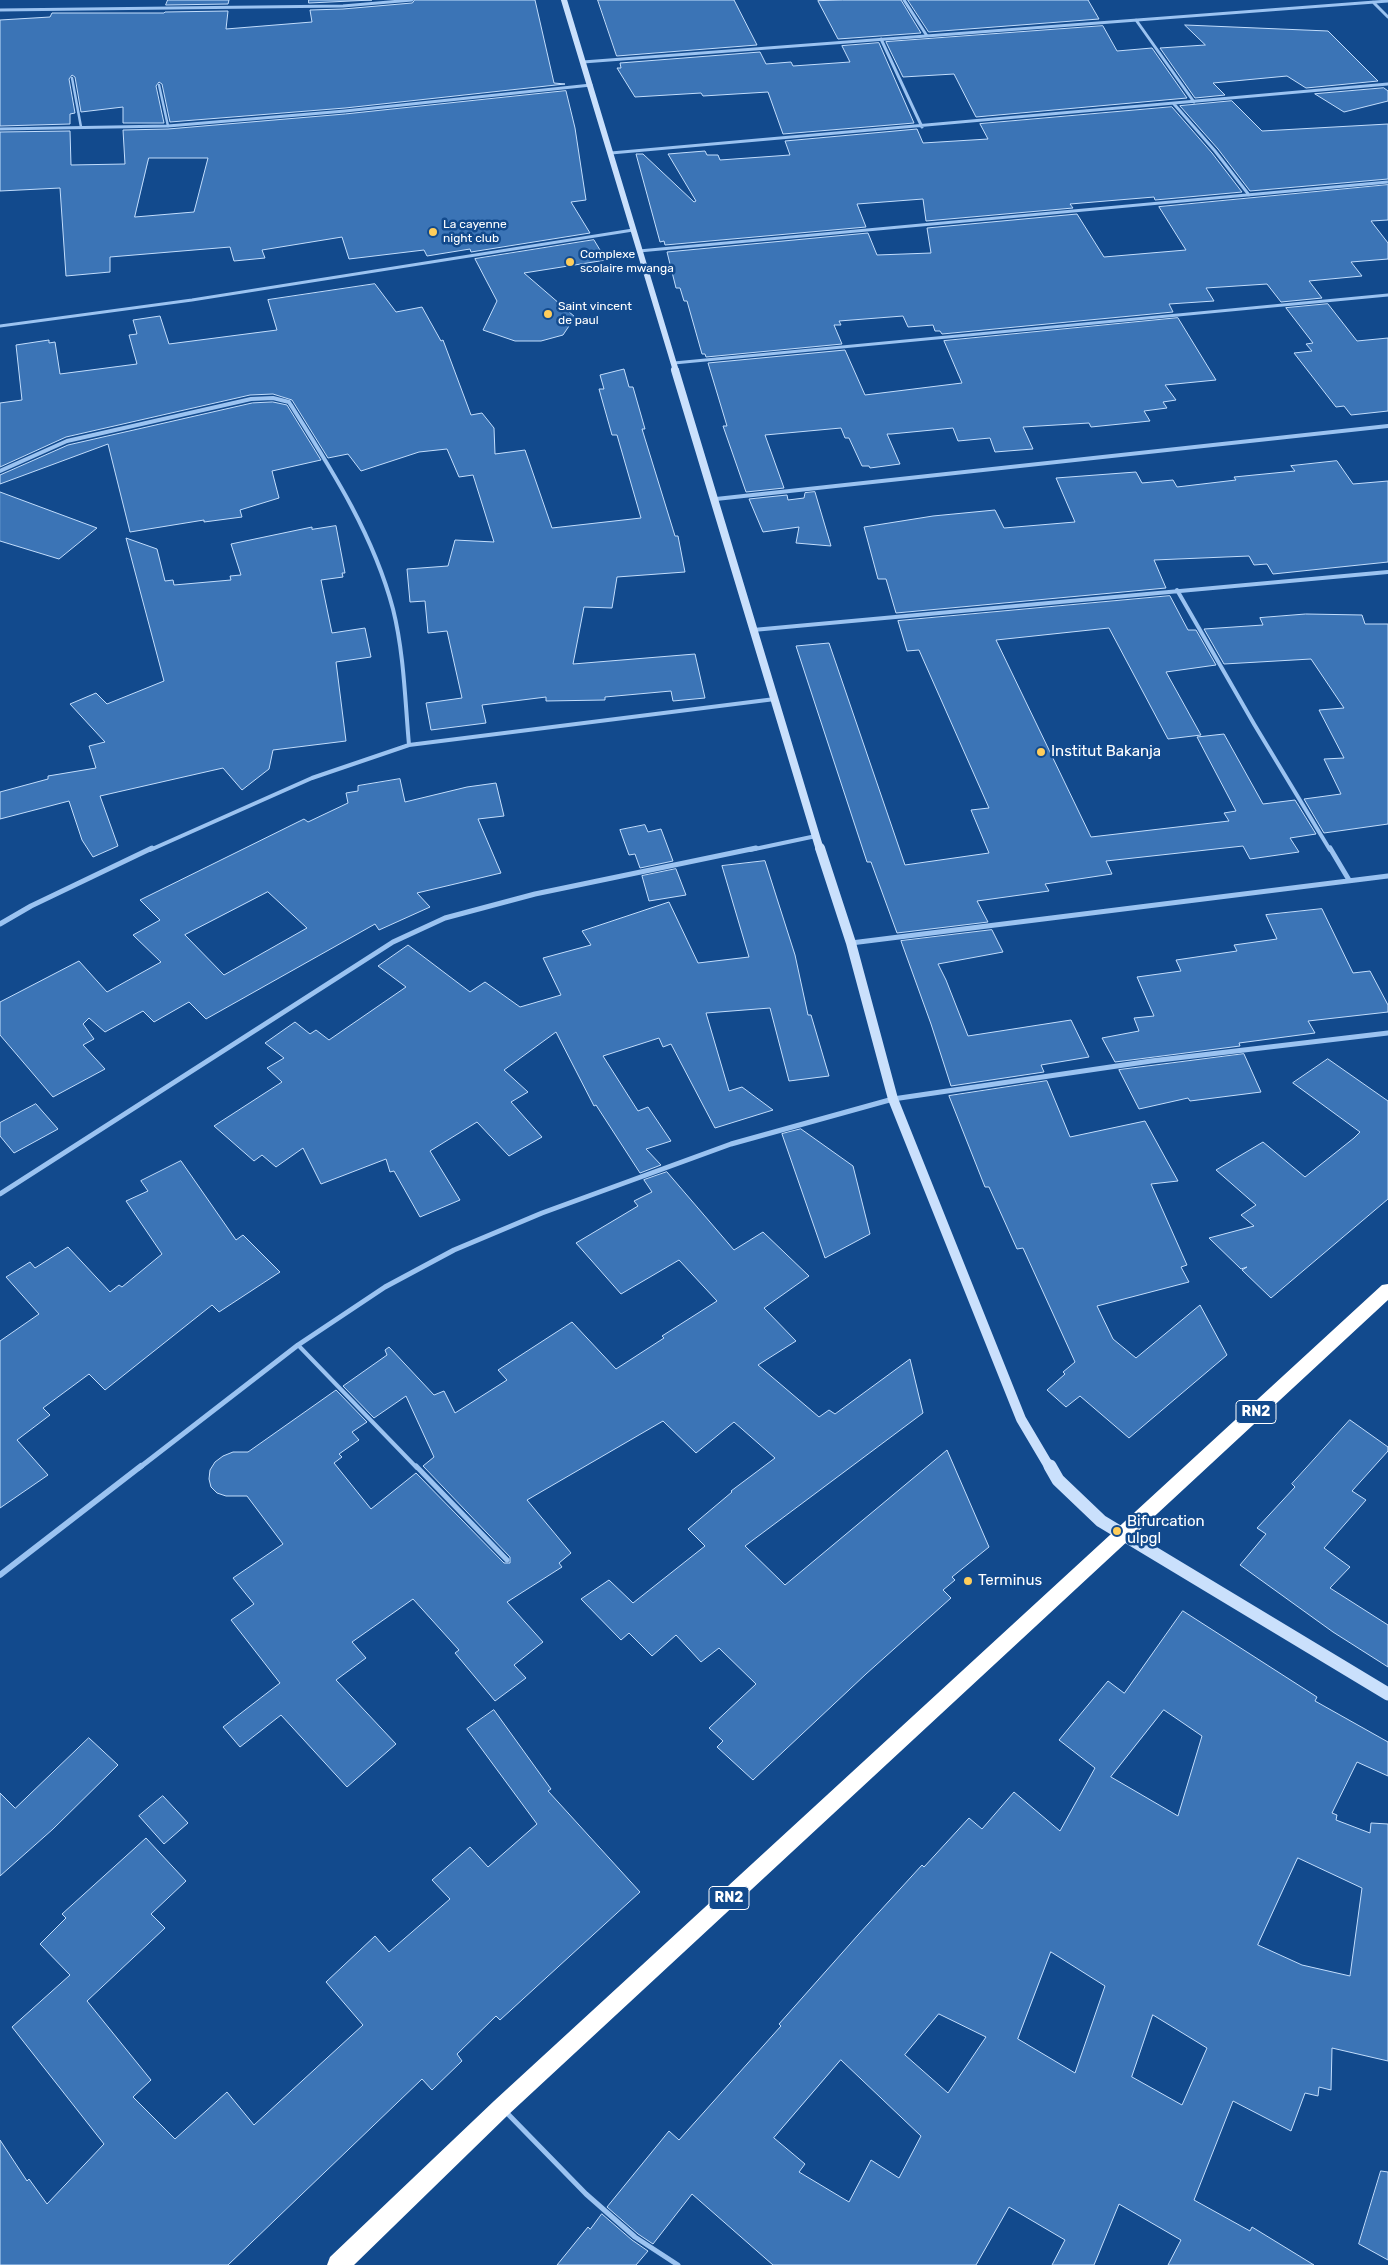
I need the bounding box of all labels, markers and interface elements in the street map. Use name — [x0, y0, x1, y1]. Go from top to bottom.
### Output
place label: La cayenne night club — [443, 218, 507, 246]
marker: La cayenne night club — [427, 226, 439, 238]
place label: Complexe scolaire mwanga — [580, 248, 674, 276]
marker: Complexe scolaire mwanga — [564, 256, 576, 268]
place label: Saint vincent de paul — [558, 300, 632, 328]
marker: Saint vincent de paul — [542, 308, 554, 320]
place label: Institut Bakanja — [1051, 743, 1161, 761]
marker: Institut Bakanja — [1035, 746, 1047, 758]
road number: RN2 — [1236, 1400, 1276, 1424]
place label: Bifurcation ulpgl — [1127, 1513, 1205, 1548]
marker: Bifurcation ulpgl — [1111, 1525, 1123, 1537]
place label: Terminus — [978, 1572, 1042, 1590]
marker: Terminus — [962, 1575, 974, 1587]
road number: RN2 — [709, 1886, 749, 1910]

